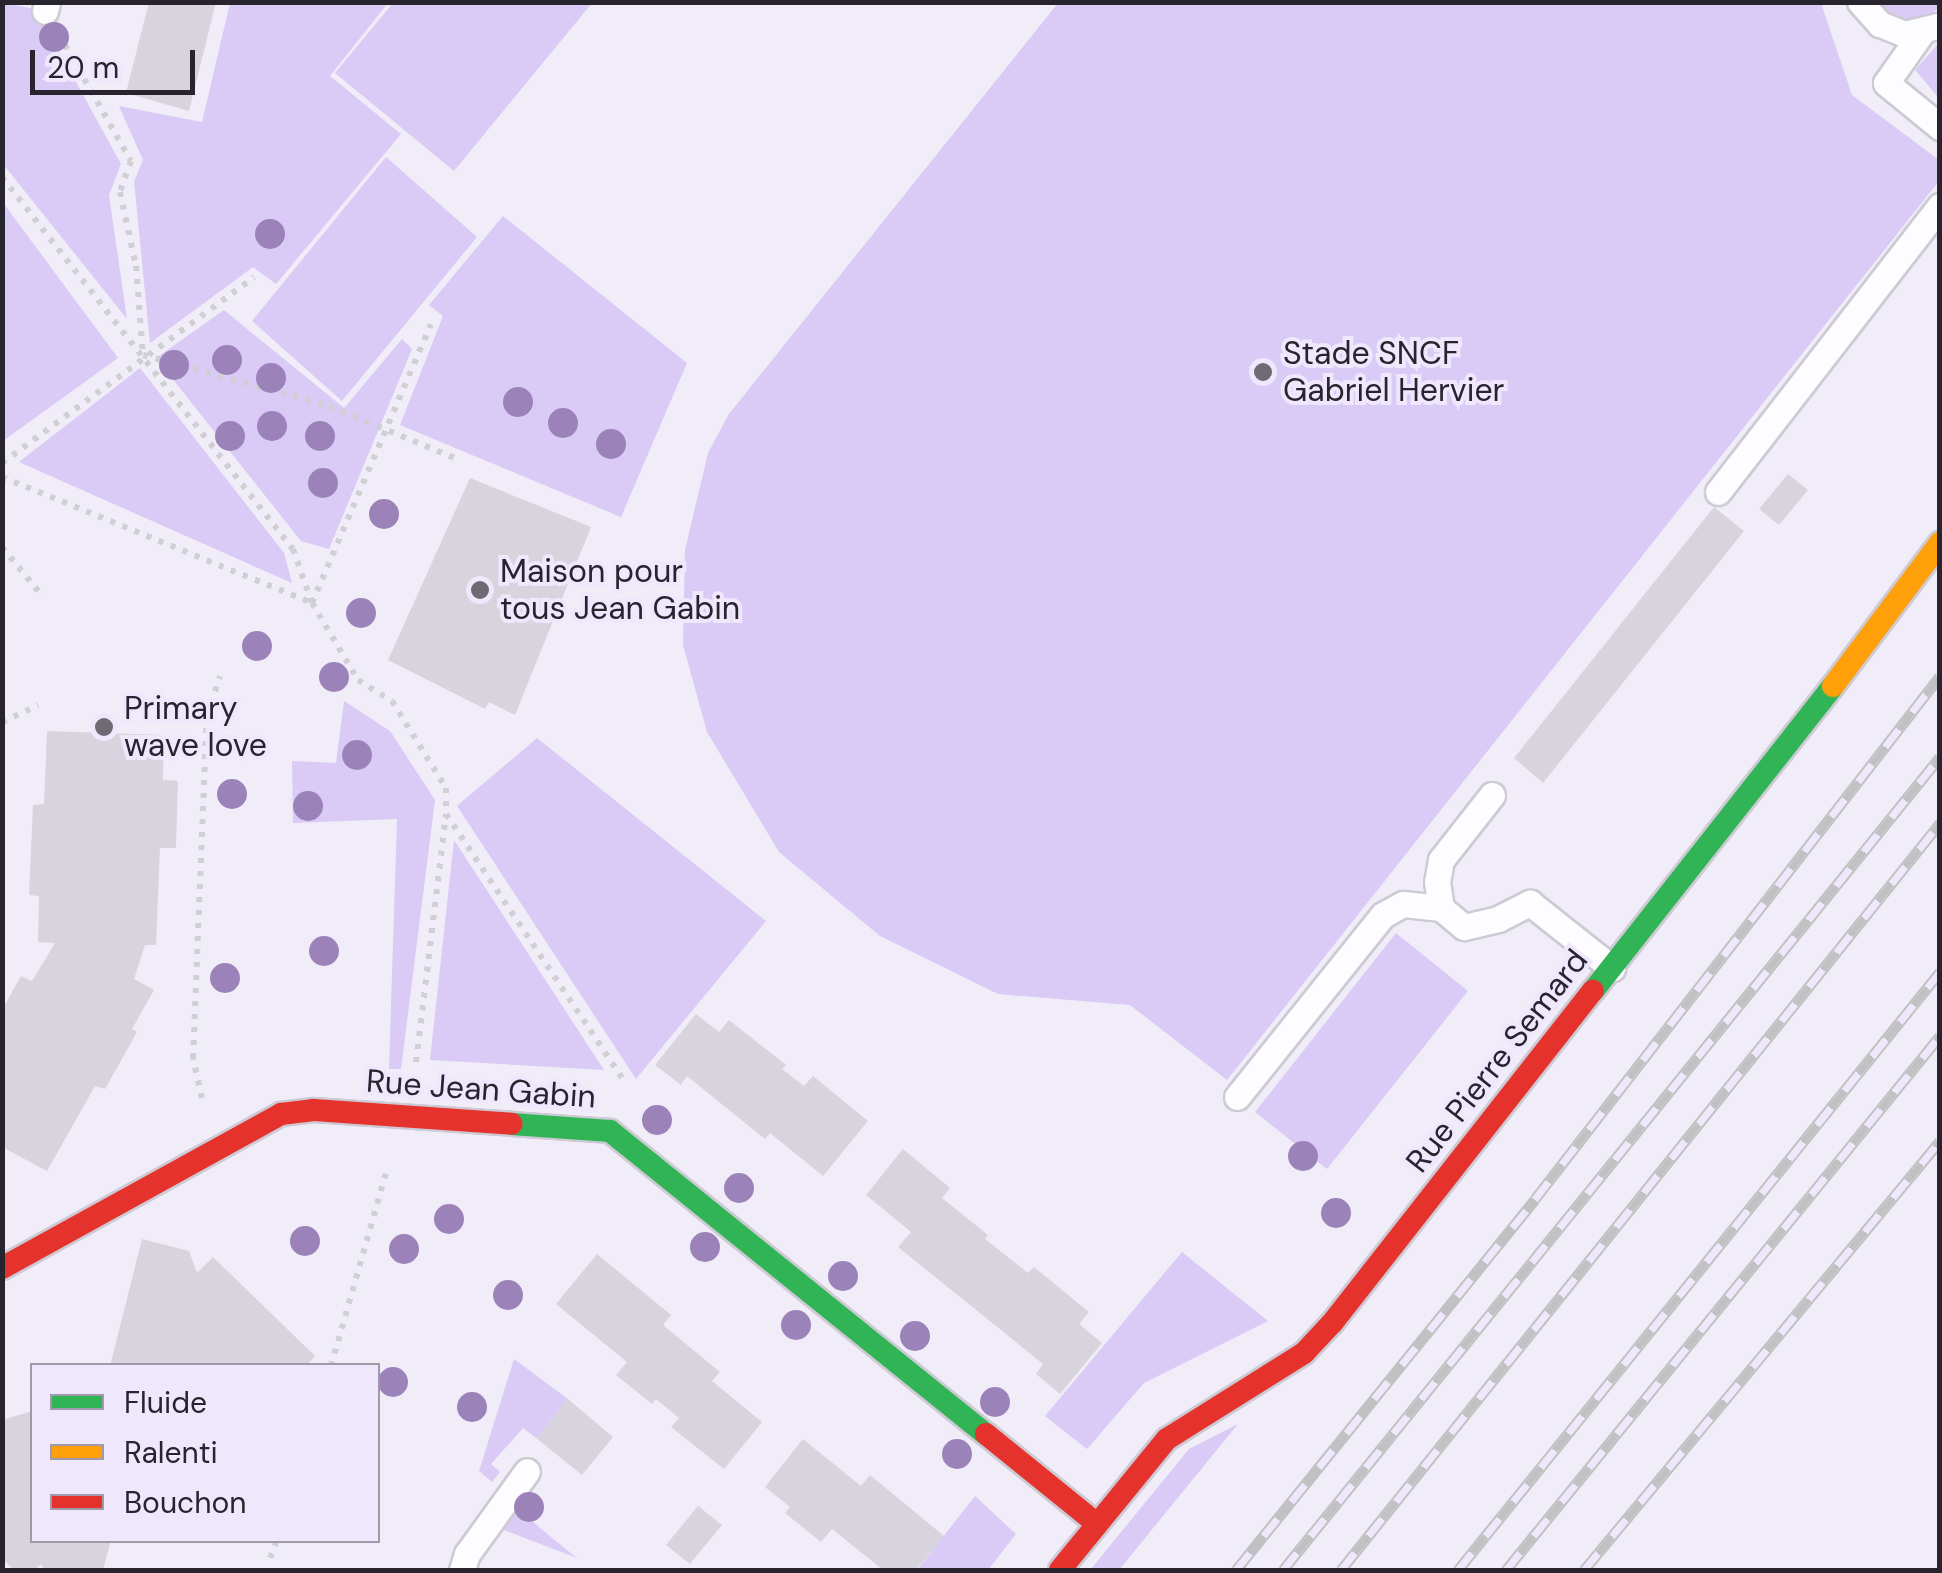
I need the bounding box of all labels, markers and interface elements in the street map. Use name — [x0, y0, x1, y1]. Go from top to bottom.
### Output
scale bar — [35, 30, 200, 92]
text: 20 m — [47, 48, 119, 87]
place label: Stade SNCF Gabriel Hervier — [1283, 335, 1504, 410]
marker: Stade SNCF Gabriel Hervier — [1252, 361, 1274, 383]
place label: Maison pour tous Jean Gabin — [500, 553, 740, 628]
marker: Maison pour tous Jean Gabin — [469, 579, 491, 601]
place label: Primary wave love — [124, 690, 267, 765]
marker: Primary wave love — [93, 716, 115, 738]
street label: Rue Pierre Semard — [1398, 942, 1596, 1180]
street label: Rue Jean Gabin — [365, 1062, 597, 1116]
legend — [30, 1363, 380, 1543]
text: Fluide — [124, 1383, 207, 1422]
text: Ralenti — [124, 1433, 218, 1472]
text: Bouchon — [124, 1483, 247, 1522]

